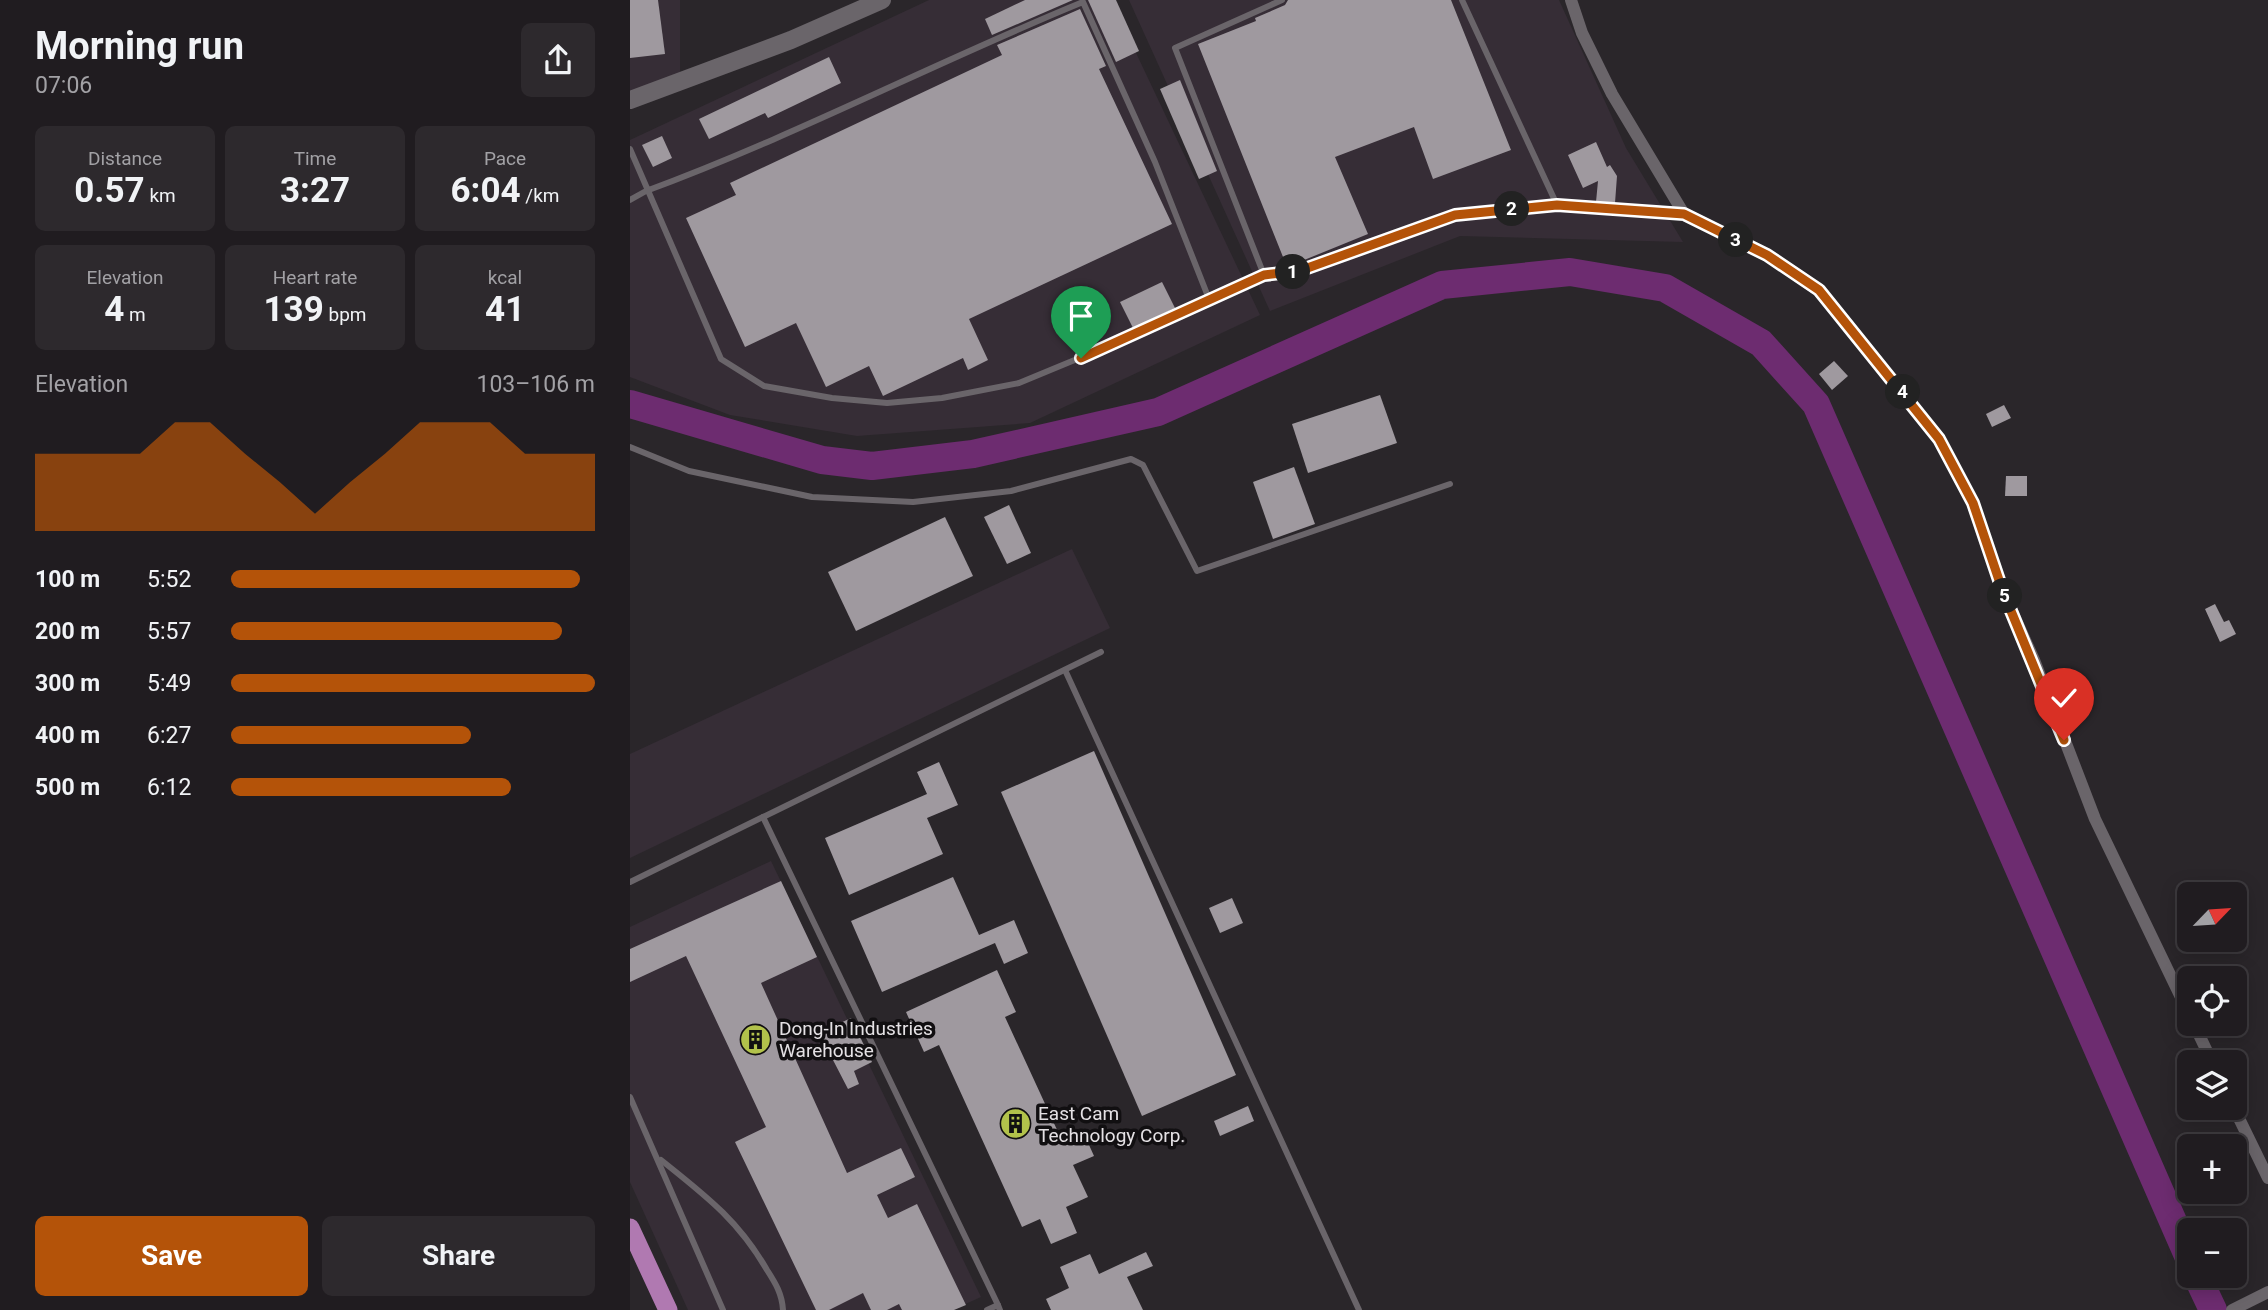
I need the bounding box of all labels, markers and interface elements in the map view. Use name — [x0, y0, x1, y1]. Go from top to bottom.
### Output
button: share — [521, 23, 595, 97]
text: Morning run — [35, 24, 244, 68]
text: 07:06 — [35, 72, 92, 99]
text: Distance — [88, 147, 162, 170]
text: Time — [294, 147, 336, 170]
text: Pace — [484, 147, 526, 170]
text: 0.57 — [74, 170, 145, 211]
text: 3:27 — [280, 170, 350, 211]
text: 6:04 — [451, 170, 521, 211]
text: km — [145, 184, 176, 207]
text: /km — [521, 184, 559, 207]
pin: 2 — [1494, 192, 1530, 227]
text: 2 — [1506, 197, 1517, 220]
pin: 3 — [1718, 222, 1754, 258]
text: 3 — [1730, 228, 1741, 251]
pin: 1 — [1276, 254, 1310, 290]
text: 1 — [1287, 260, 1298, 283]
text: Elevation — [87, 266, 163, 289]
text: Heart rate — [273, 266, 357, 289]
text: kcal — [488, 266, 522, 289]
pin — [1051, 286, 1111, 358]
text: 4 — [104, 289, 124, 330]
text: 139 — [264, 289, 324, 330]
text: 41 — [485, 289, 525, 330]
icon: arrive — [1062, 297, 1100, 335]
text: m — [124, 303, 146, 326]
text: bpm — [324, 303, 366, 326]
text: Elevation — [35, 371, 128, 398]
text: 103–106 m — [476, 371, 595, 398]
pin: 4 — [1886, 374, 1920, 410]
text: 4 — [1897, 380, 1908, 403]
text: 100 m — [35, 566, 100, 593]
text: 5:52 — [147, 566, 191, 593]
pin: 5 — [1988, 578, 2022, 614]
text: 5 — [1999, 584, 2010, 607]
text: 200 m — [35, 618, 100, 645]
text: 5:57 — [147, 618, 191, 645]
pin — [2034, 668, 2094, 740]
text: 300 m — [35, 670, 100, 697]
text: 5:49 — [147, 670, 191, 697]
icon: check — [2045, 679, 2083, 717]
text: 400 m — [35, 722, 100, 749]
text: 6:27 — [147, 722, 191, 749]
text: 500 m — [35, 774, 100, 801]
text: 6:12 — [147, 774, 191, 801]
north arrow — [2177, 882, 2247, 952]
map controls — [2177, 882, 2247, 1288]
button: locate — [2177, 966, 2247, 1036]
place label: Dong-In Industries Warehouse — [779, 1017, 933, 1062]
building icon: Dong-In Industries Warehouse — [739, 1022, 773, 1056]
button: layers — [2177, 1050, 2247, 1120]
place label: East Cam Technology Corp. — [1038, 1102, 1185, 1147]
building icon: East Cam Technology Corp. — [998, 1107, 1032, 1141]
button: + — [2177, 1134, 2247, 1204]
button: Save — [35, 1216, 308, 1296]
button: Share — [322, 1216, 595, 1296]
button: − — [2177, 1218, 2247, 1288]

